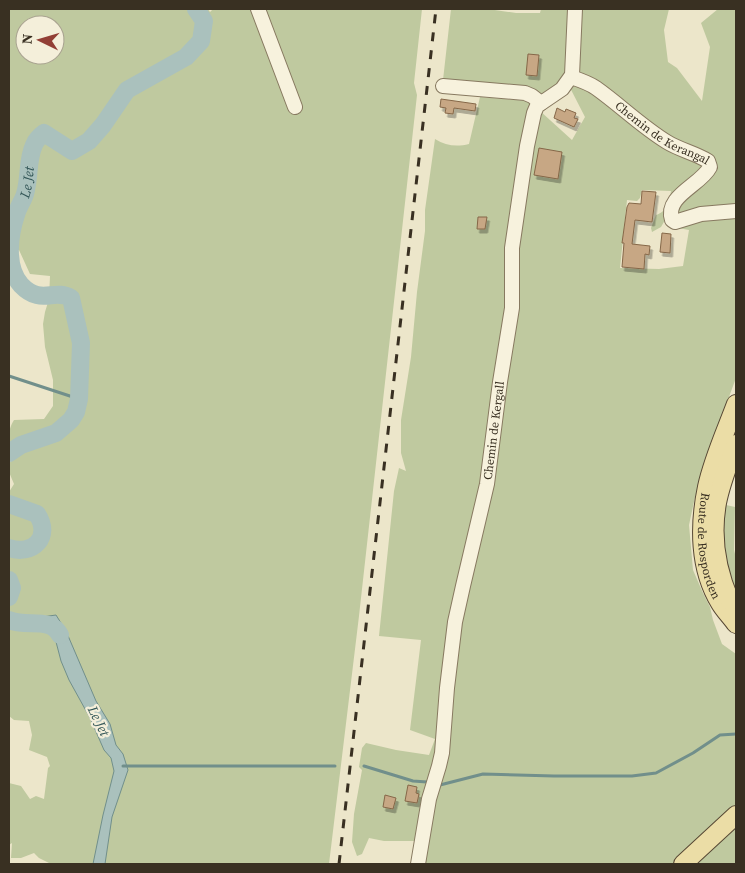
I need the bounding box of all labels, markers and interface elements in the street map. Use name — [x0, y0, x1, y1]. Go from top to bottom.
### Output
north arrow — [15, 15, 65, 65]
text: N — [17, 33, 37, 45]
street label: Chemin de Kerangal — [612, 98, 713, 168]
water label: Le Jet — [14, 164, 39, 201]
street label: Chemin de Kergall — [480, 380, 508, 481]
street label: Route de Rosporden — [694, 492, 724, 602]
water label: Le Jet — [83, 701, 116, 741]

